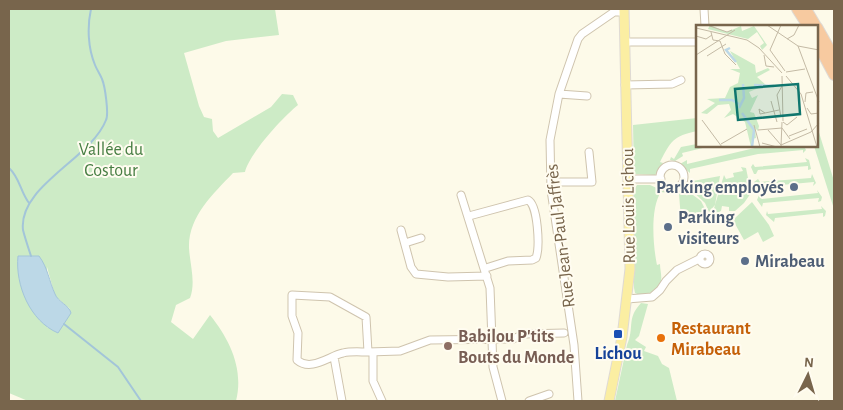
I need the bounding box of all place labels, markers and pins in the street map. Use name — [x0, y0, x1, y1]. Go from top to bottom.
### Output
place label: Parking employés — [656, 179, 784, 197]
marker: Parking employés — [788, 181, 800, 193]
place label: Parking visiteurs — [678, 209, 739, 248]
marker: Parking visiteurs — [662, 221, 674, 233]
place label: Mirabeau — [755, 253, 825, 271]
marker: Mirabeau — [739, 255, 751, 267]
place label: Restaurant Mirabeau — [671, 320, 751, 359]
place label: Babilou P'tits Bouts du Monde — [458, 328, 574, 367]
marker: Lichou — [612, 328, 624, 340]
marker: Restaurant Mirabeau — [655, 332, 667, 344]
marker: Babilou P'tits Bouts du Monde — [442, 340, 454, 352]
place label: Lichou — [594, 345, 642, 363]

